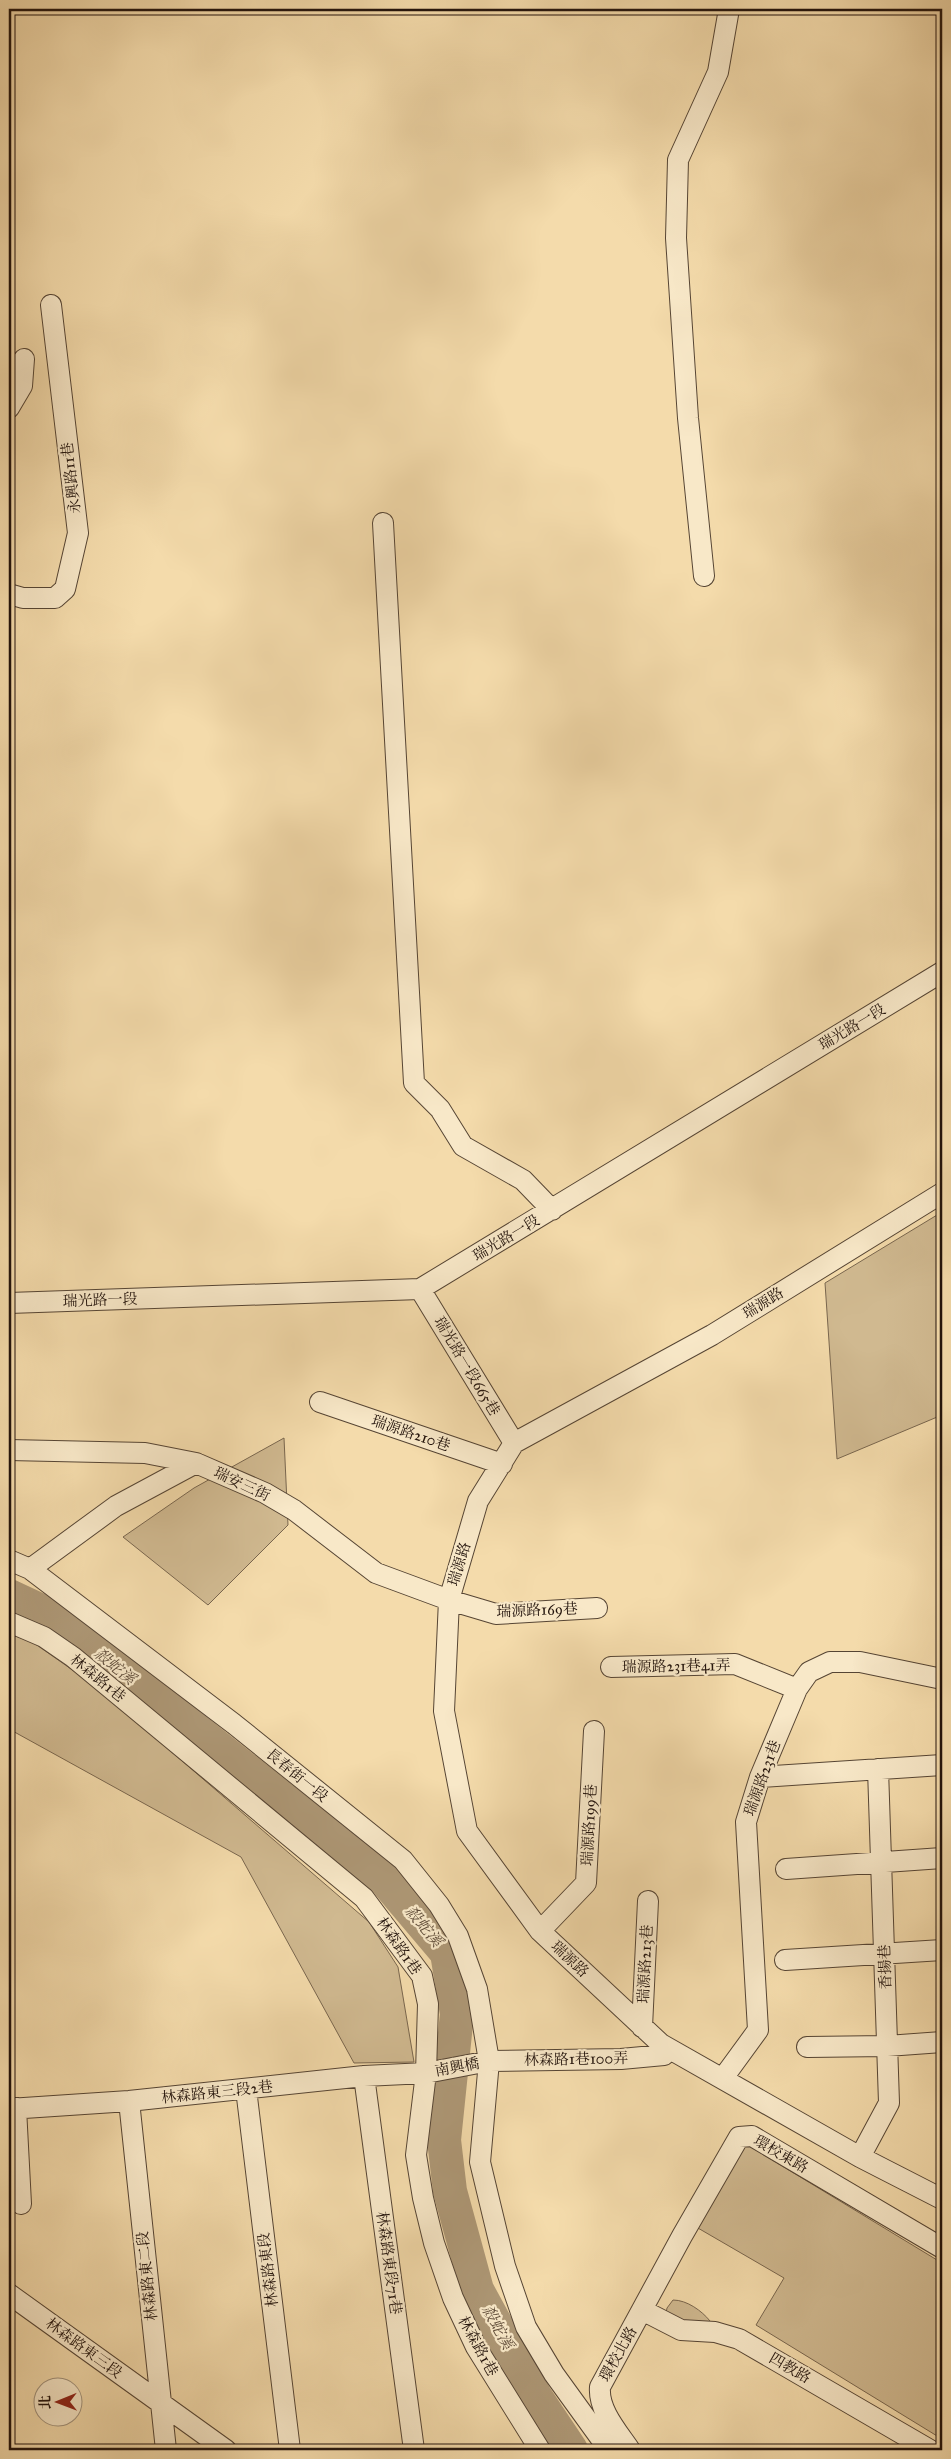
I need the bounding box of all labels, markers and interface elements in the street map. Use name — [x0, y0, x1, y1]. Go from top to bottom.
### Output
street label: 永興路11巷 — [58, 441, 84, 515]
street label: 瑞光路一段 — [815, 1000, 889, 1054]
street label: 瑞光路一段 — [469, 1211, 543, 1265]
street label: 瑞源路 — [739, 1283, 787, 1323]
street label: 瑞光路一段 — [62, 1290, 138, 1310]
street label: 瑞光路一段665巷 — [430, 1313, 504, 1419]
street label: 瑞源路210巷 — [369, 1411, 453, 1455]
street label: 瑞安三街 — [211, 1463, 273, 1505]
street label: 瑞源路 — [444, 1540, 474, 1588]
street label: 瑞源路169巷 — [496, 1600, 578, 1620]
water label: 殺蛇溪 — [90, 1644, 141, 1690]
street label: 林森路1巷 — [67, 1650, 129, 1706]
street label: 瑞源路231巷41弄 — [622, 1656, 730, 1676]
street label: 瑞源路231巷 — [740, 1738, 784, 1818]
street label: 長春街一段 — [262, 1744, 332, 1806]
street label: 瑞源路199巷 — [578, 1784, 600, 1866]
water label: 殺蛇溪 — [401, 1902, 448, 1952]
street label: 林森路1巷 — [373, 1914, 425, 1978]
street label: 瑞源路213巷 — [634, 1924, 656, 2004]
street label: 瑞源路 — [547, 1937, 593, 1981]
street label: 香揚巷 — [875, 1944, 895, 1990]
street label: 林森路1巷100弄 — [524, 2049, 628, 2069]
street label: 南興橋 — [433, 2054, 481, 2080]
street label: 林森路東三段2巷 — [160, 2077, 274, 2107]
street label: 環校東路 — [751, 2131, 811, 2177]
street label: 林森路東段71巷 — [373, 2210, 405, 2316]
street label: 林森路東二段 — [133, 2230, 161, 2322]
street label: 林森路東段 — [254, 2232, 282, 2308]
water label: 殺蛇溪 — [478, 2301, 519, 2354]
street label: 林森路1巷 — [454, 2313, 502, 2379]
street label: 林森路東三段 — [42, 2314, 126, 2382]
street label: 環校北路 — [596, 2323, 640, 2385]
street label: 四教路 — [766, 2349, 814, 2387]
north arrow — [32, 2376, 82, 2426]
text: 北 — [37, 2395, 54, 2409]

